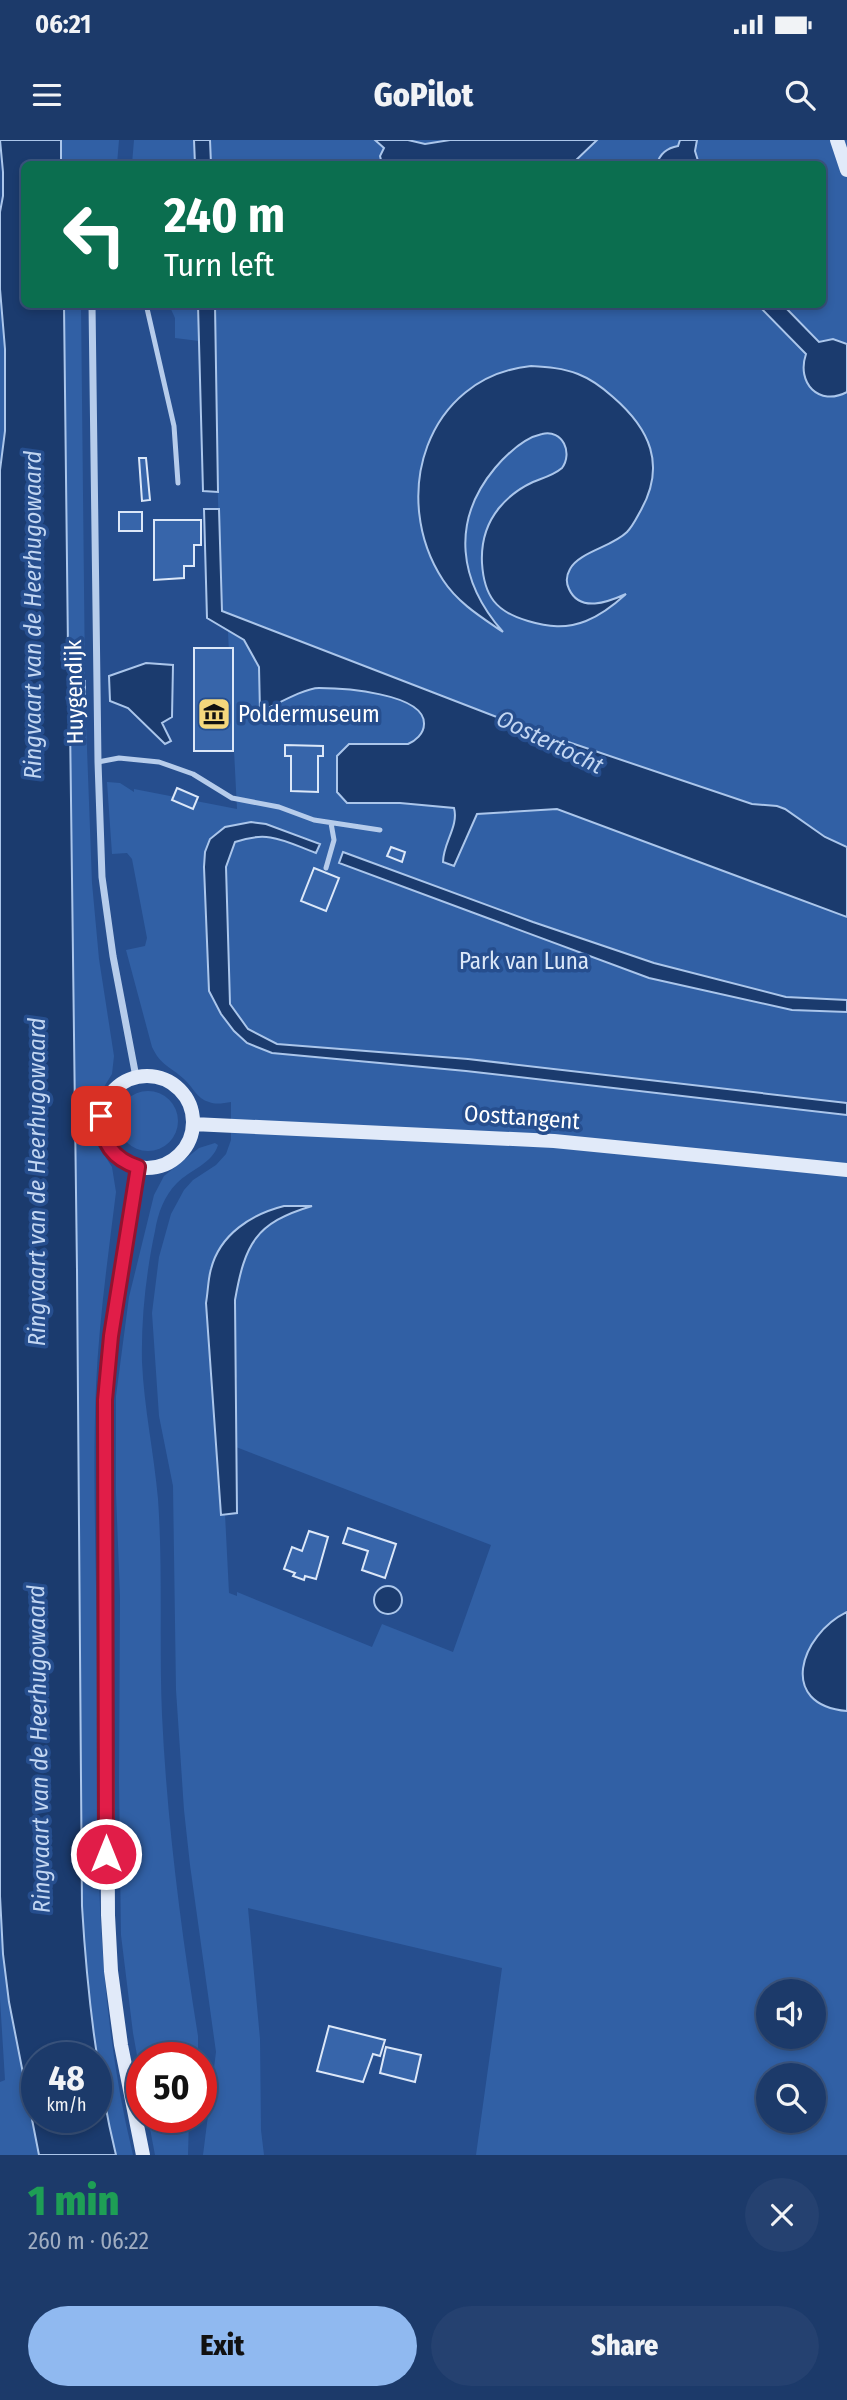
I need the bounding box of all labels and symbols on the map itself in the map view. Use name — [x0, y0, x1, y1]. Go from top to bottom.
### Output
water label: Ringvaart van de Heerhugowaard — [19, 451, 47, 779]
street label: Huygendijk — [59, 639, 89, 745]
museum icon: Poldermuseum — [195, 695, 233, 733]
place label: Poldermuseum — [238, 700, 380, 728]
water label: Oostertocht — [492, 704, 608, 780]
park label: Park van Luna — [459, 947, 589, 975]
water label: Ringvaart van de Heerhugowaard — [23, 1018, 51, 1346]
pin — [71, 1086, 131, 1146]
street label: Oosttangent — [463, 1099, 581, 1135]
water label: Ringvaart van de Heerhugowaard — [22, 1584, 56, 1913]
position arrow — [69, 1817, 143, 1891]
speed limit sign: 50 — [126, 2042, 217, 2133]

